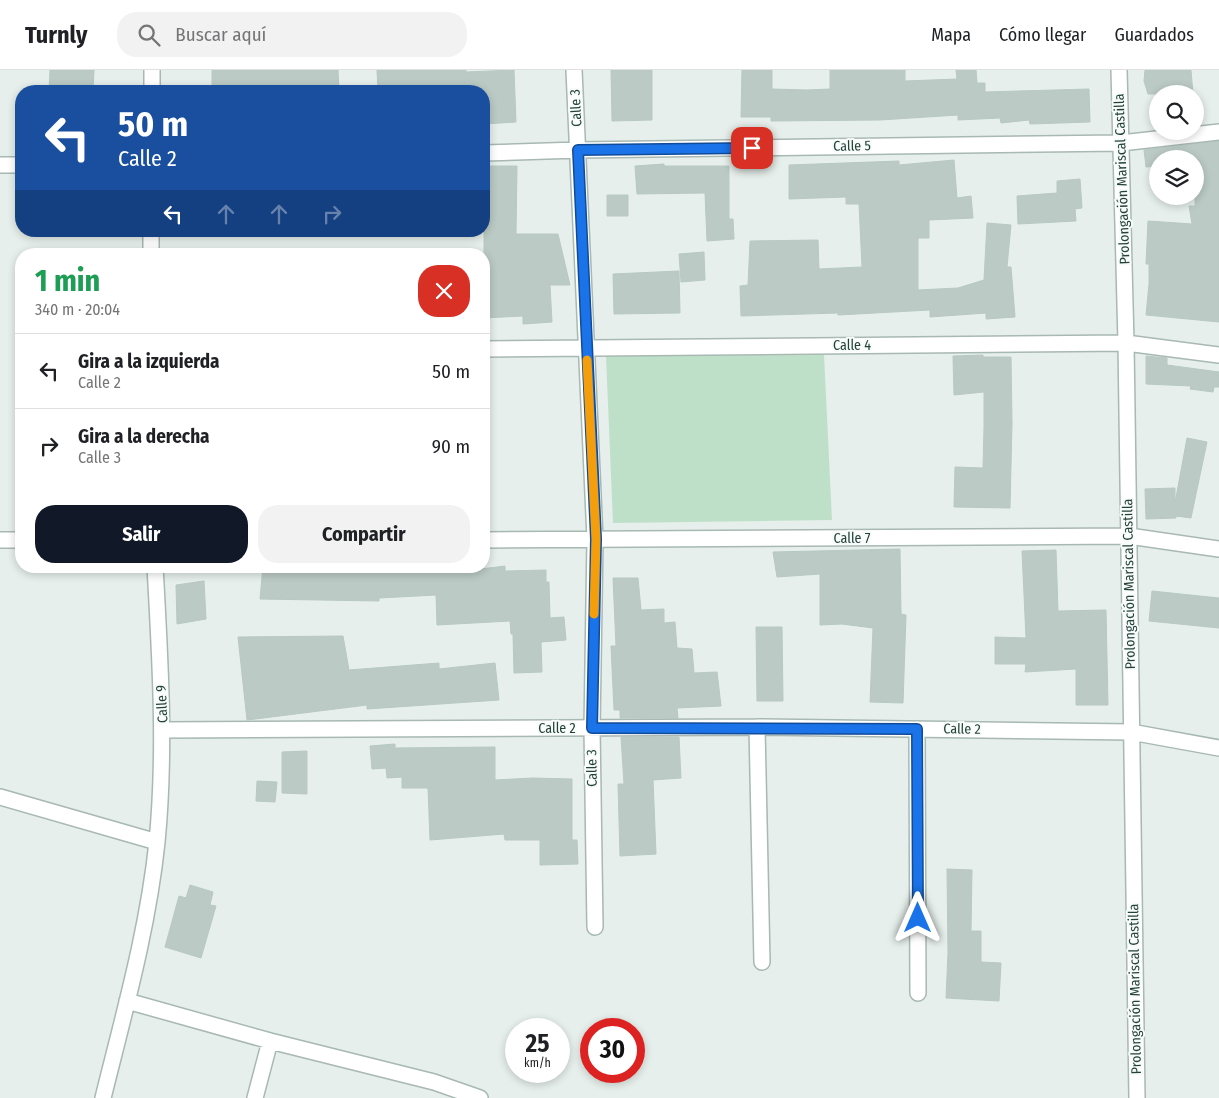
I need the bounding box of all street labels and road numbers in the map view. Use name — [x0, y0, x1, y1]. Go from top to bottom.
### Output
street label: Calle 3 — [567, 89, 585, 127]
street label: Prolongación Mariscal Castilla — [1111, 93, 1133, 265]
street label: Calle 5 — [833, 137, 871, 155]
street label: Calle 4 — [833, 337, 871, 354]
street label: Prolongación Mariscal Castilla — [1119, 498, 1139, 670]
street label: Calle 7 — [834, 530, 871, 547]
street label: Calle 9 — [153, 684, 171, 723]
street label: Calle 2 — [538, 720, 576, 737]
street label: Calle 2 — [943, 720, 981, 738]
street label: Calle 3 — [583, 749, 601, 787]
street label: Prolongación Mariscal Castilla — [1125, 903, 1145, 1075]

